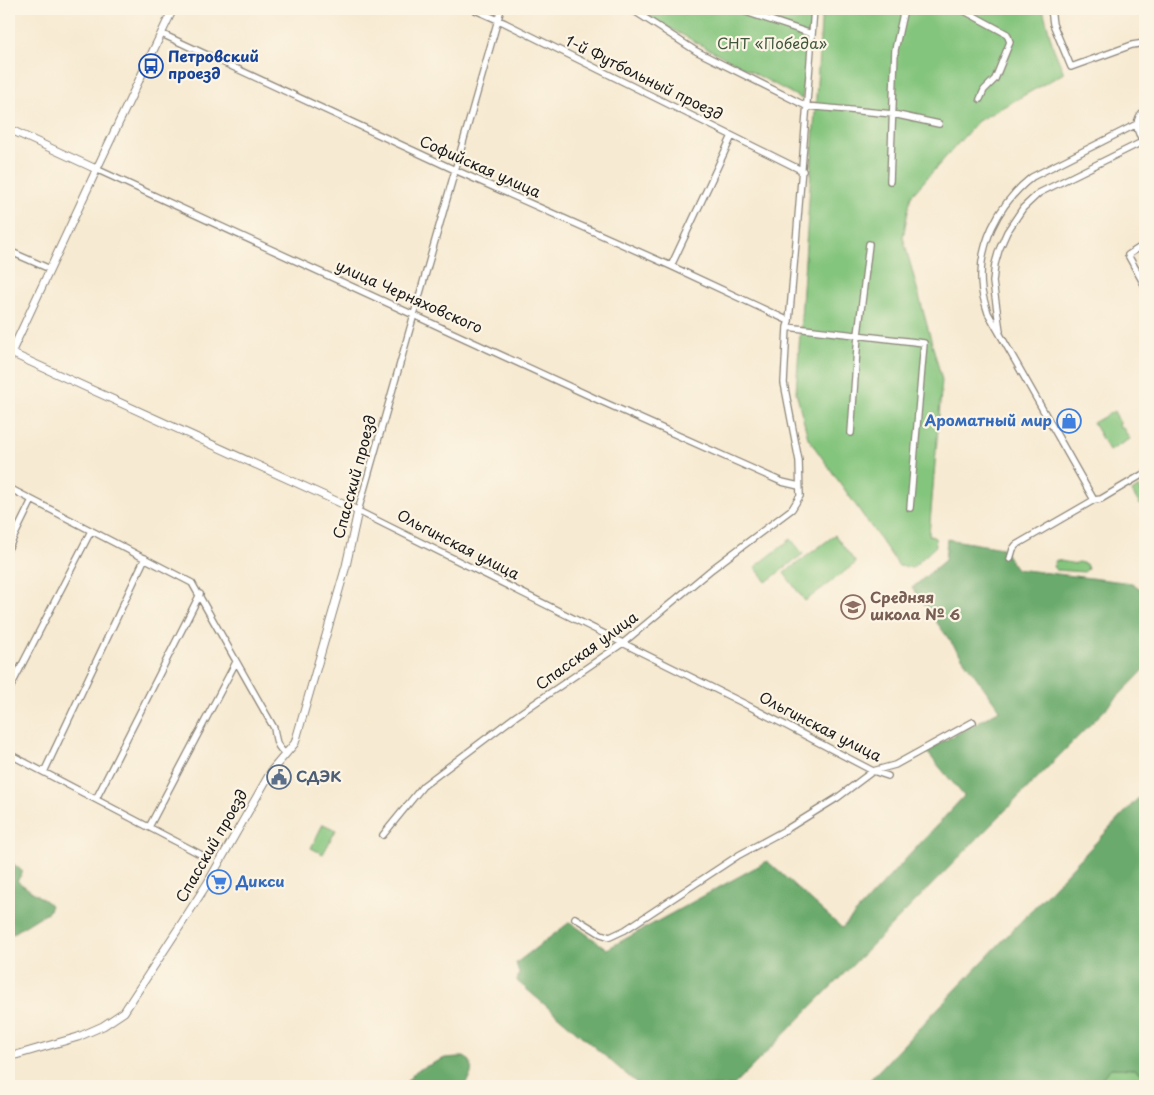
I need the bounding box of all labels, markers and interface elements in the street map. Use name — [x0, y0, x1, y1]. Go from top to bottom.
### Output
street label: 1-й Футбольный проезд — [562, 28, 727, 125]
park label: СНТ «Победа» — [717, 31, 827, 54]
place label: Петровский проезд — [168, 44, 259, 84]
bus stop icon: Петровский проезд — [138, 53, 164, 79]
street label: Софийская улица — [416, 129, 545, 203]
street label: улица Черняховского — [333, 253, 487, 338]
place label: Ароматный мир — [923, 408, 1052, 431]
shop icon: Ароматный мир — [1056, 408, 1082, 434]
street label: Спасский проезд — [326, 412, 381, 541]
street label: Ольгинская улица — [393, 503, 524, 585]
place label: Средняя школа № 6 — [870, 585, 960, 625]
school or university icon: Средняя школа № 6 — [840, 594, 866, 620]
street label: Спасская улица — [530, 604, 642, 695]
street label: Ольгинская улица — [755, 685, 886, 767]
public building icon: СДЭК — [266, 764, 292, 790]
place label: СДЭК — [296, 764, 341, 787]
street label: Спасский проезд — [169, 784, 253, 906]
supermarket icon: Дикси — [206, 869, 232, 895]
place label: Дикси — [235, 869, 285, 892]

